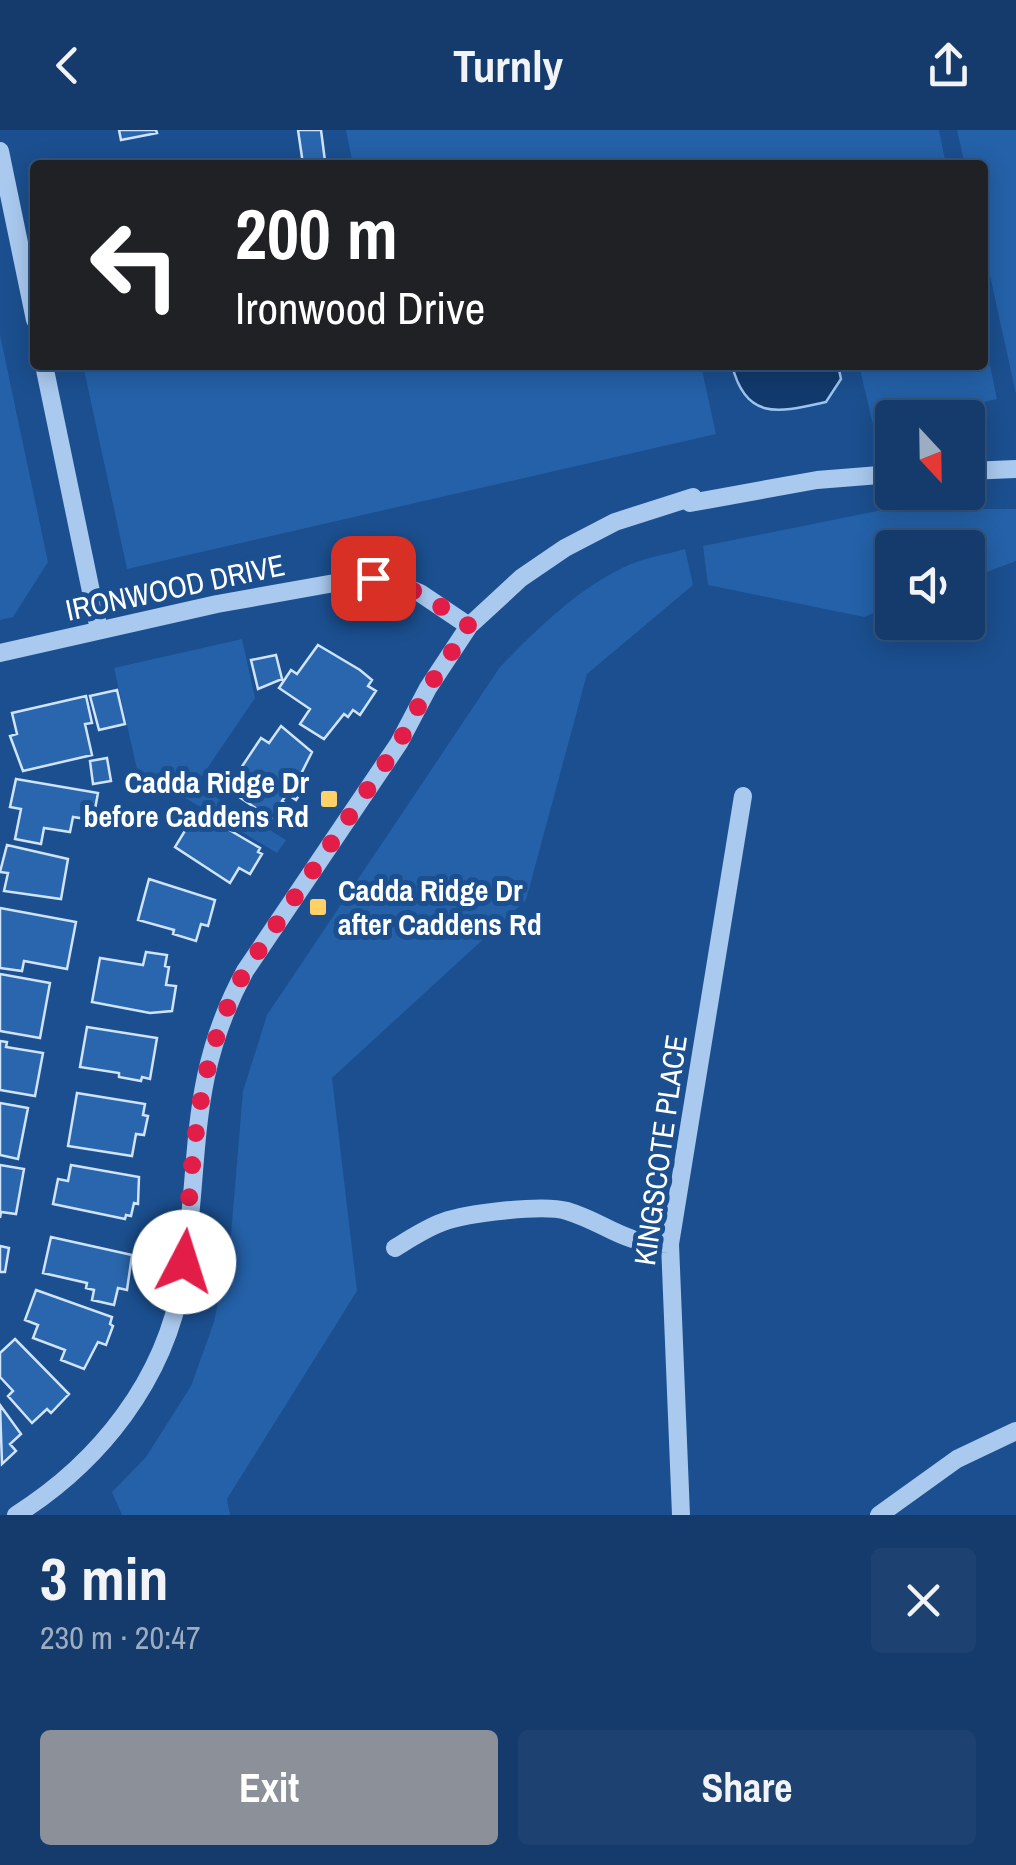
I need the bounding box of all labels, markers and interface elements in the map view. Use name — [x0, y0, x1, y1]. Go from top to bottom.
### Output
text: Turnly — [453, 35, 563, 96]
icon: back — [40, 38, 95, 93]
icon: share — [921, 38, 976, 93]
text: 200 m — [235, 187, 398, 281]
icon: left — [70, 200, 200, 330]
text: Ironwood Drive — [235, 277, 485, 338]
north arrow — [875, 400, 985, 510]
map controls — [875, 400, 985, 640]
button: sound — [875, 530, 985, 640]
pin — [331, 536, 416, 621]
street label: IRONWOOD DRIVE — [62, 544, 288, 630]
icon: arrive — [346, 551, 401, 606]
place label: Cadda Ridge Dr before Caddens Rd — [83, 762, 309, 836]
marker: Cadda Ridge Dr before Caddens Rd — [318, 788, 340, 810]
place label: Cadda Ridge Dr after Caddens Rd — [338, 870, 542, 944]
marker: Cadda Ridge Dr after Caddens Rd — [307, 896, 329, 918]
street label: KINGSCOTE PLACE — [624, 1032, 696, 1268]
position arrow — [132, 1210, 236, 1314]
text: 3 min — [40, 1538, 169, 1619]
button: close — [871, 1548, 976, 1653]
text: 230 m · 20:47 — [40, 1616, 200, 1659]
button: Exit — [40, 1730, 498, 1845]
button: Share — [518, 1730, 976, 1845]

